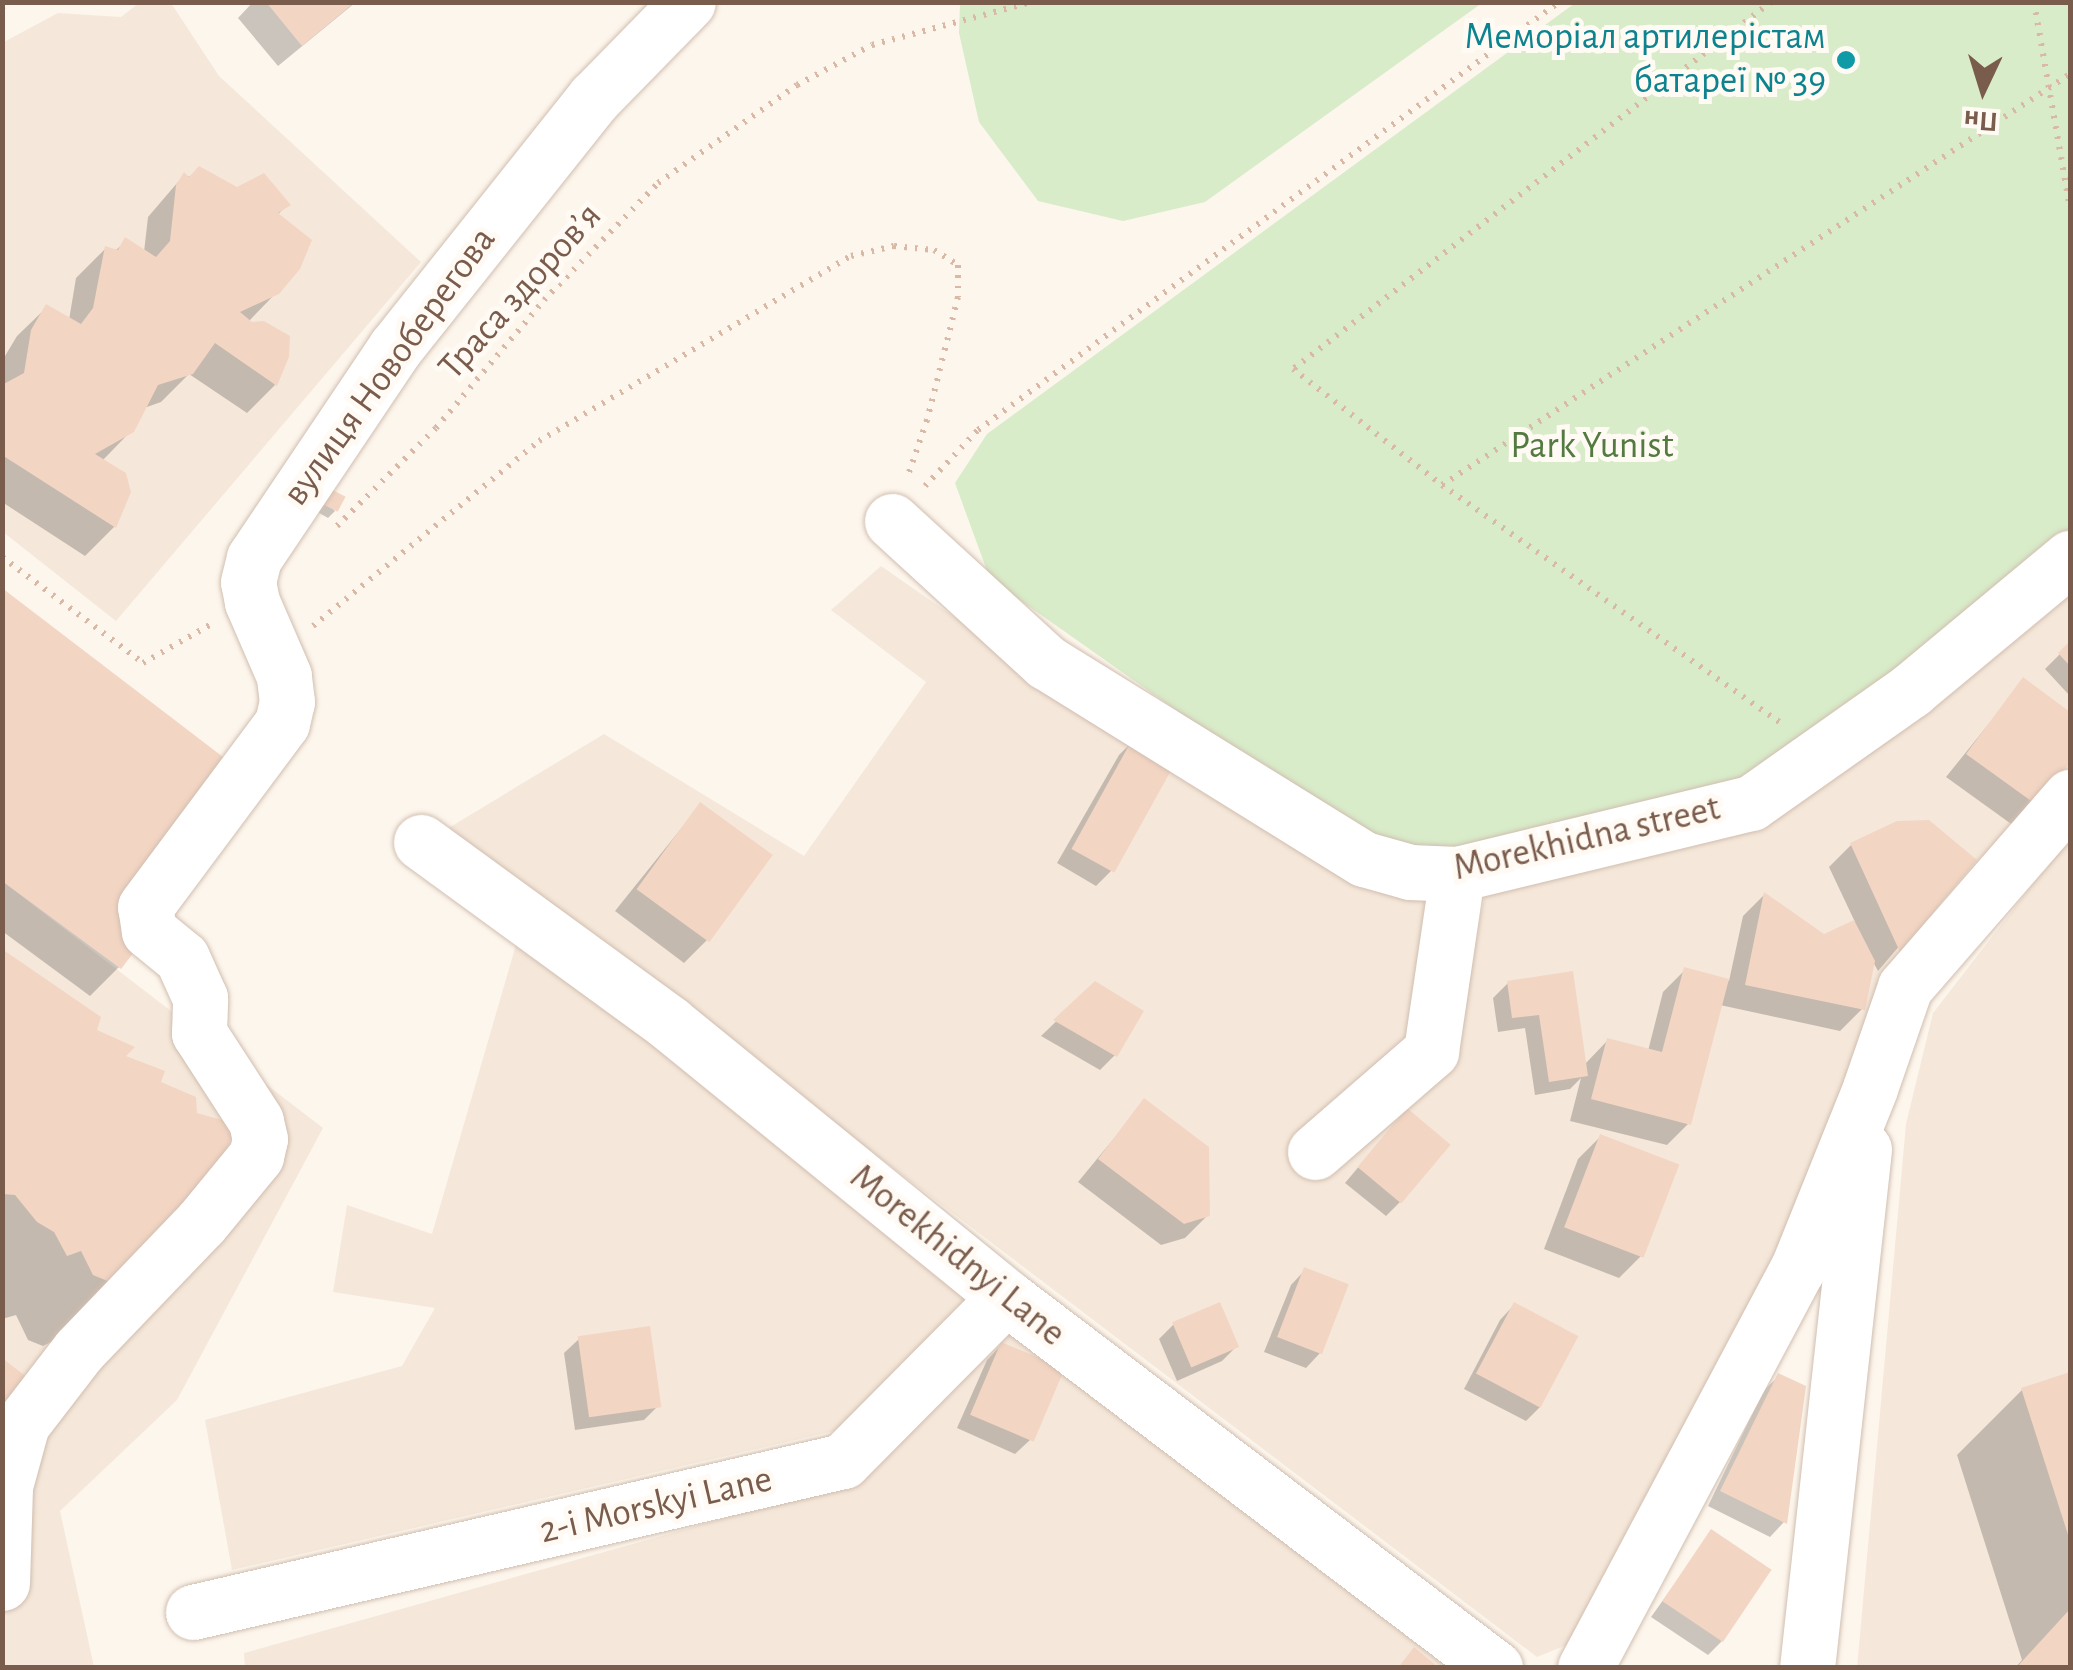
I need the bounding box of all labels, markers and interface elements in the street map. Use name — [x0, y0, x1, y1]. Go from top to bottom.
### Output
place label: Меморіал артилерістам батареї № 39 — [1464, 15, 1826, 104]
north arrow — [1933, 40, 2033, 140]
marker: Меморіал артилерістам батареї № 39 — [1835, 49, 1857, 71]
text: Пн — [1963, 105, 1999, 135]
street label: Траса здоров’я — [430, 194, 612, 390]
street label: вулиця Новоберегова — [274, 219, 506, 515]
park label: Park Yunist — [1510, 424, 1674, 470]
street label: Morekhidna street — [1449, 786, 1725, 892]
street label: Morekhidnyi Lane — [840, 1155, 1074, 1357]
street label: 2-i Morskyi Lane — [535, 1457, 777, 1555]

